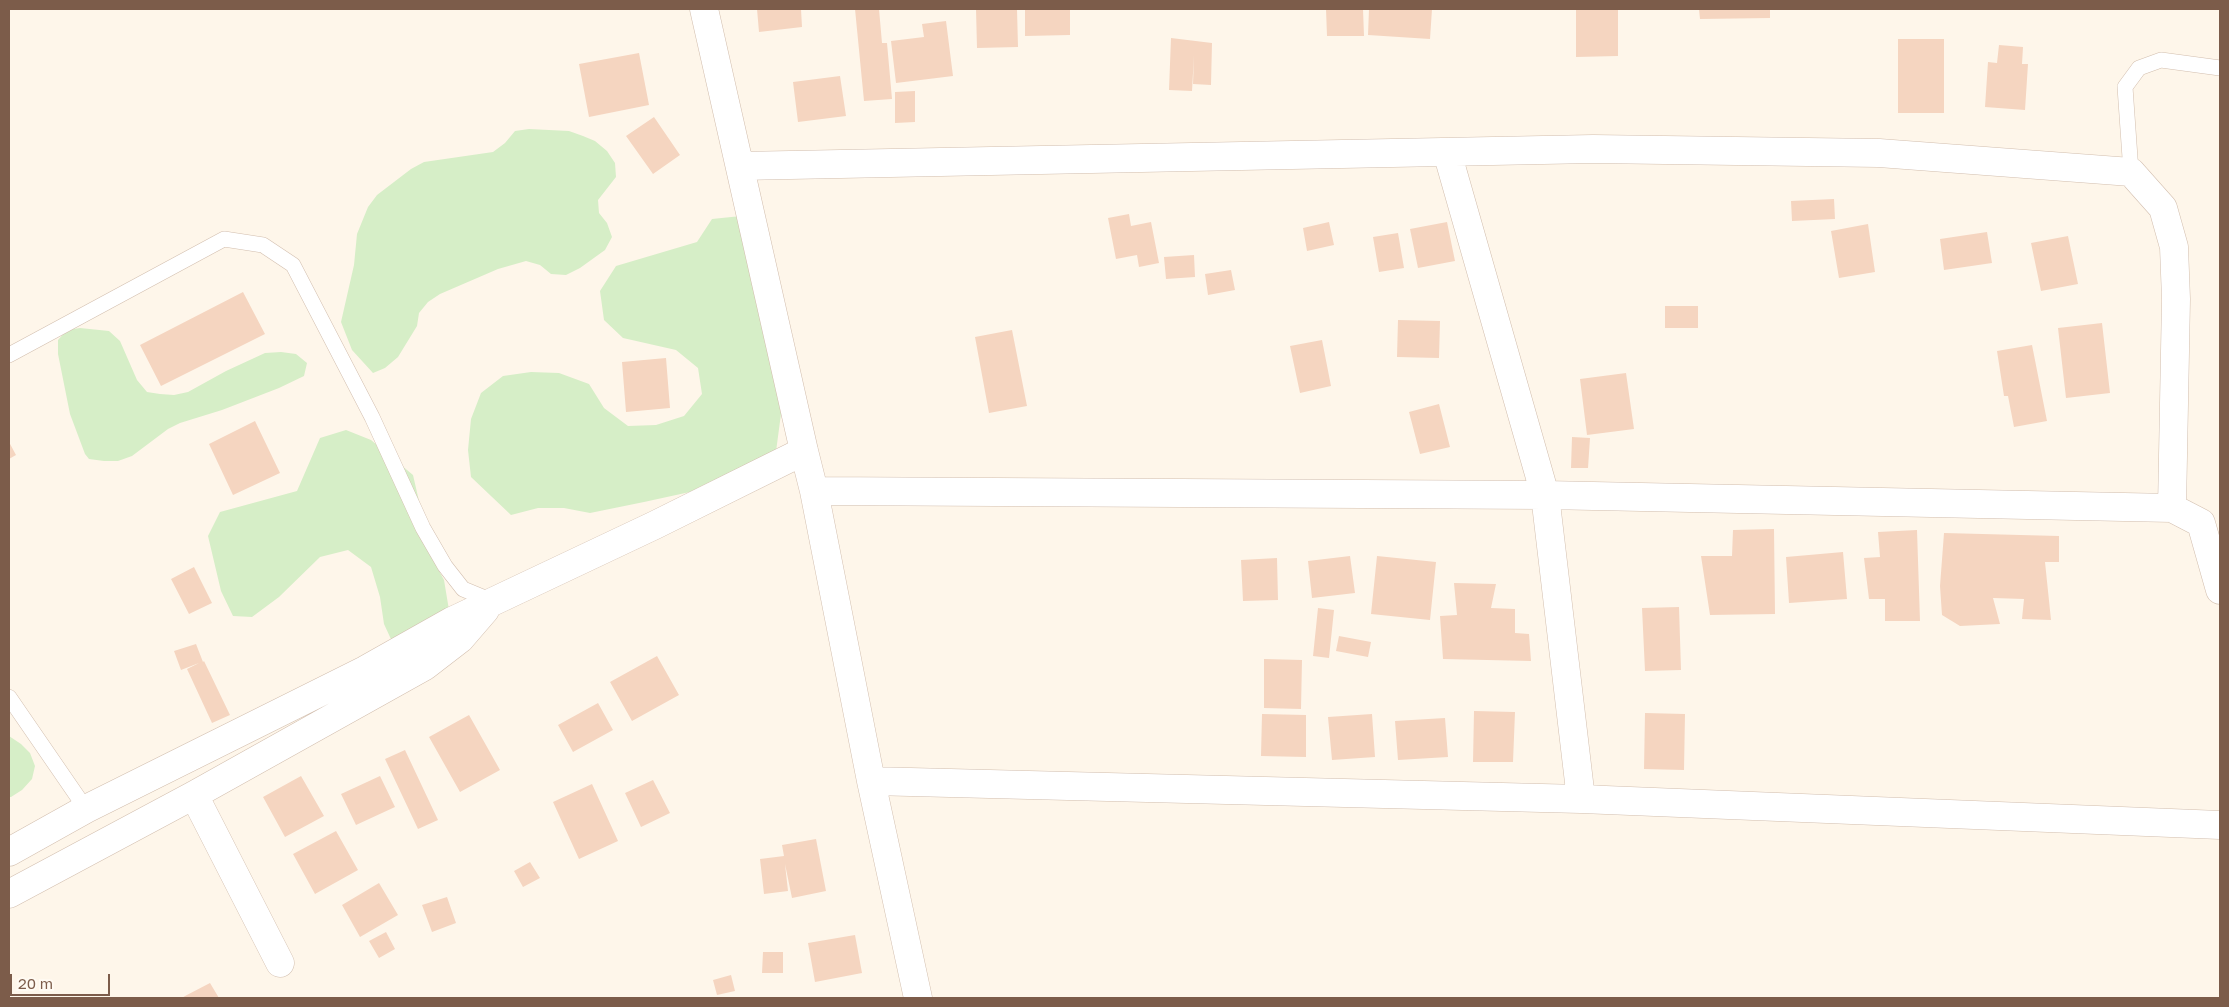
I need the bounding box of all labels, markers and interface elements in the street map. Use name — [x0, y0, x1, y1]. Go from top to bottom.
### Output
scale bar — [12, 964, 112, 996]
text: 20 m — [18, 974, 53, 992]

